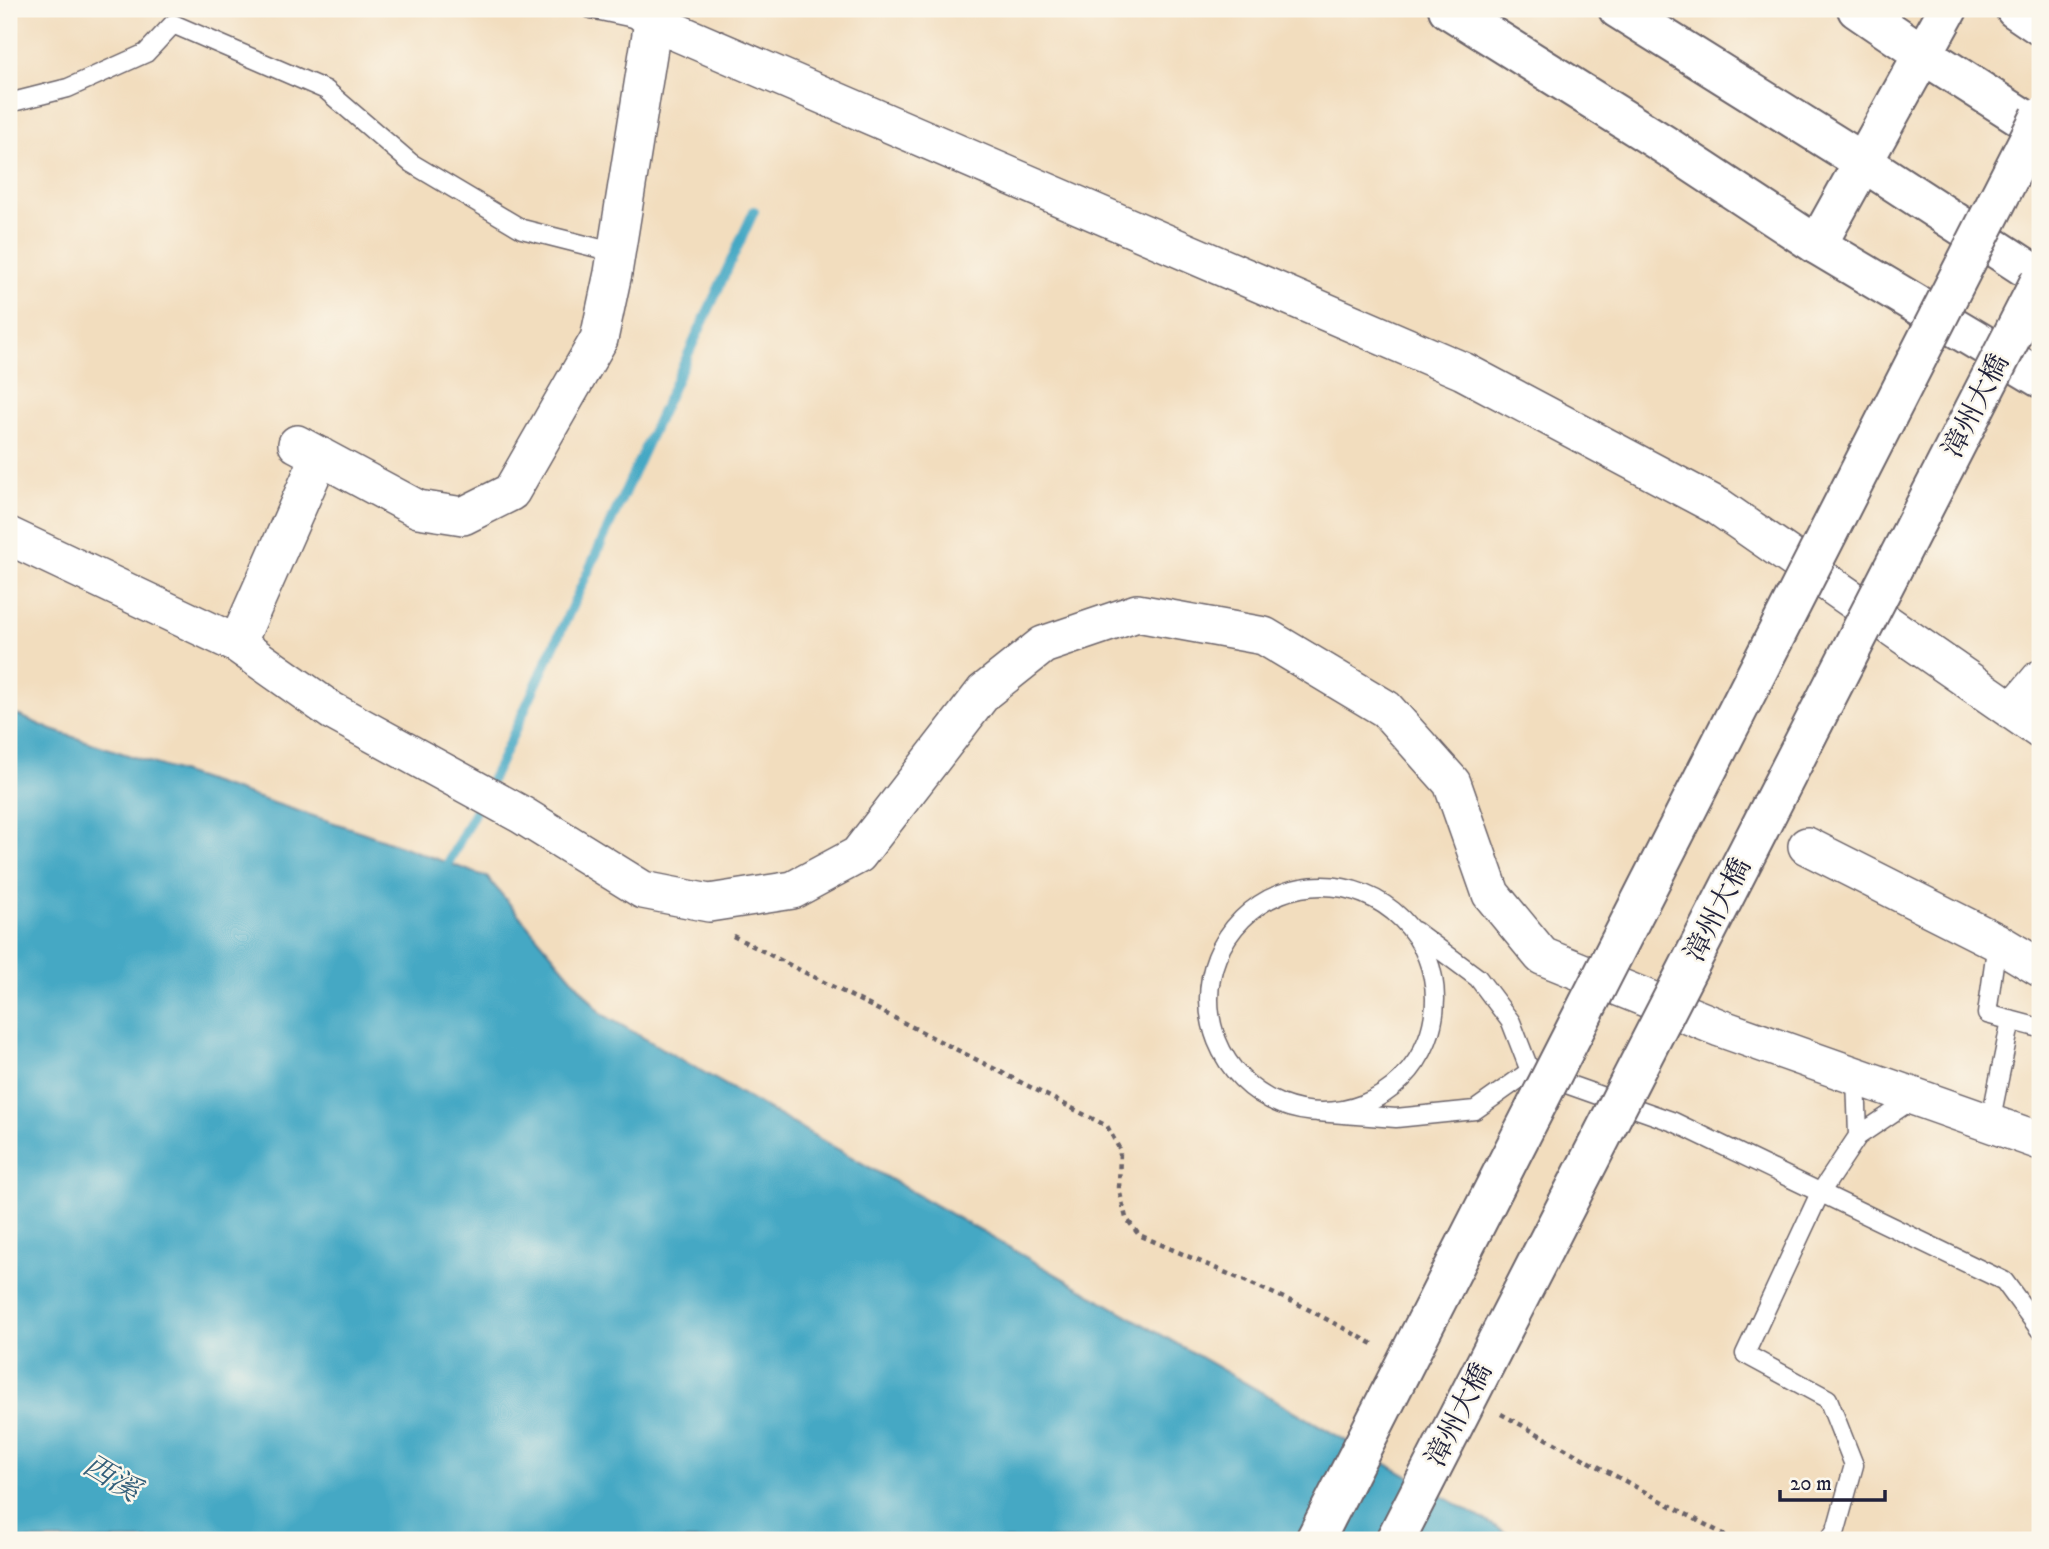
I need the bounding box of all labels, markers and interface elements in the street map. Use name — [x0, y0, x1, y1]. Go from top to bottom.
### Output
street label: 漳州大橋 — [1935, 348, 2017, 464]
street label: 漳州大橋 — [1677, 852, 1759, 968]
street label: 漳州大橋 — [1418, 1357, 1500, 1473]
water label: 西溪 — [76, 1448, 149, 1512]
scale bar — [1780, 1458, 1884, 1502]
text: 20 m — [1790, 1471, 1832, 1497]

